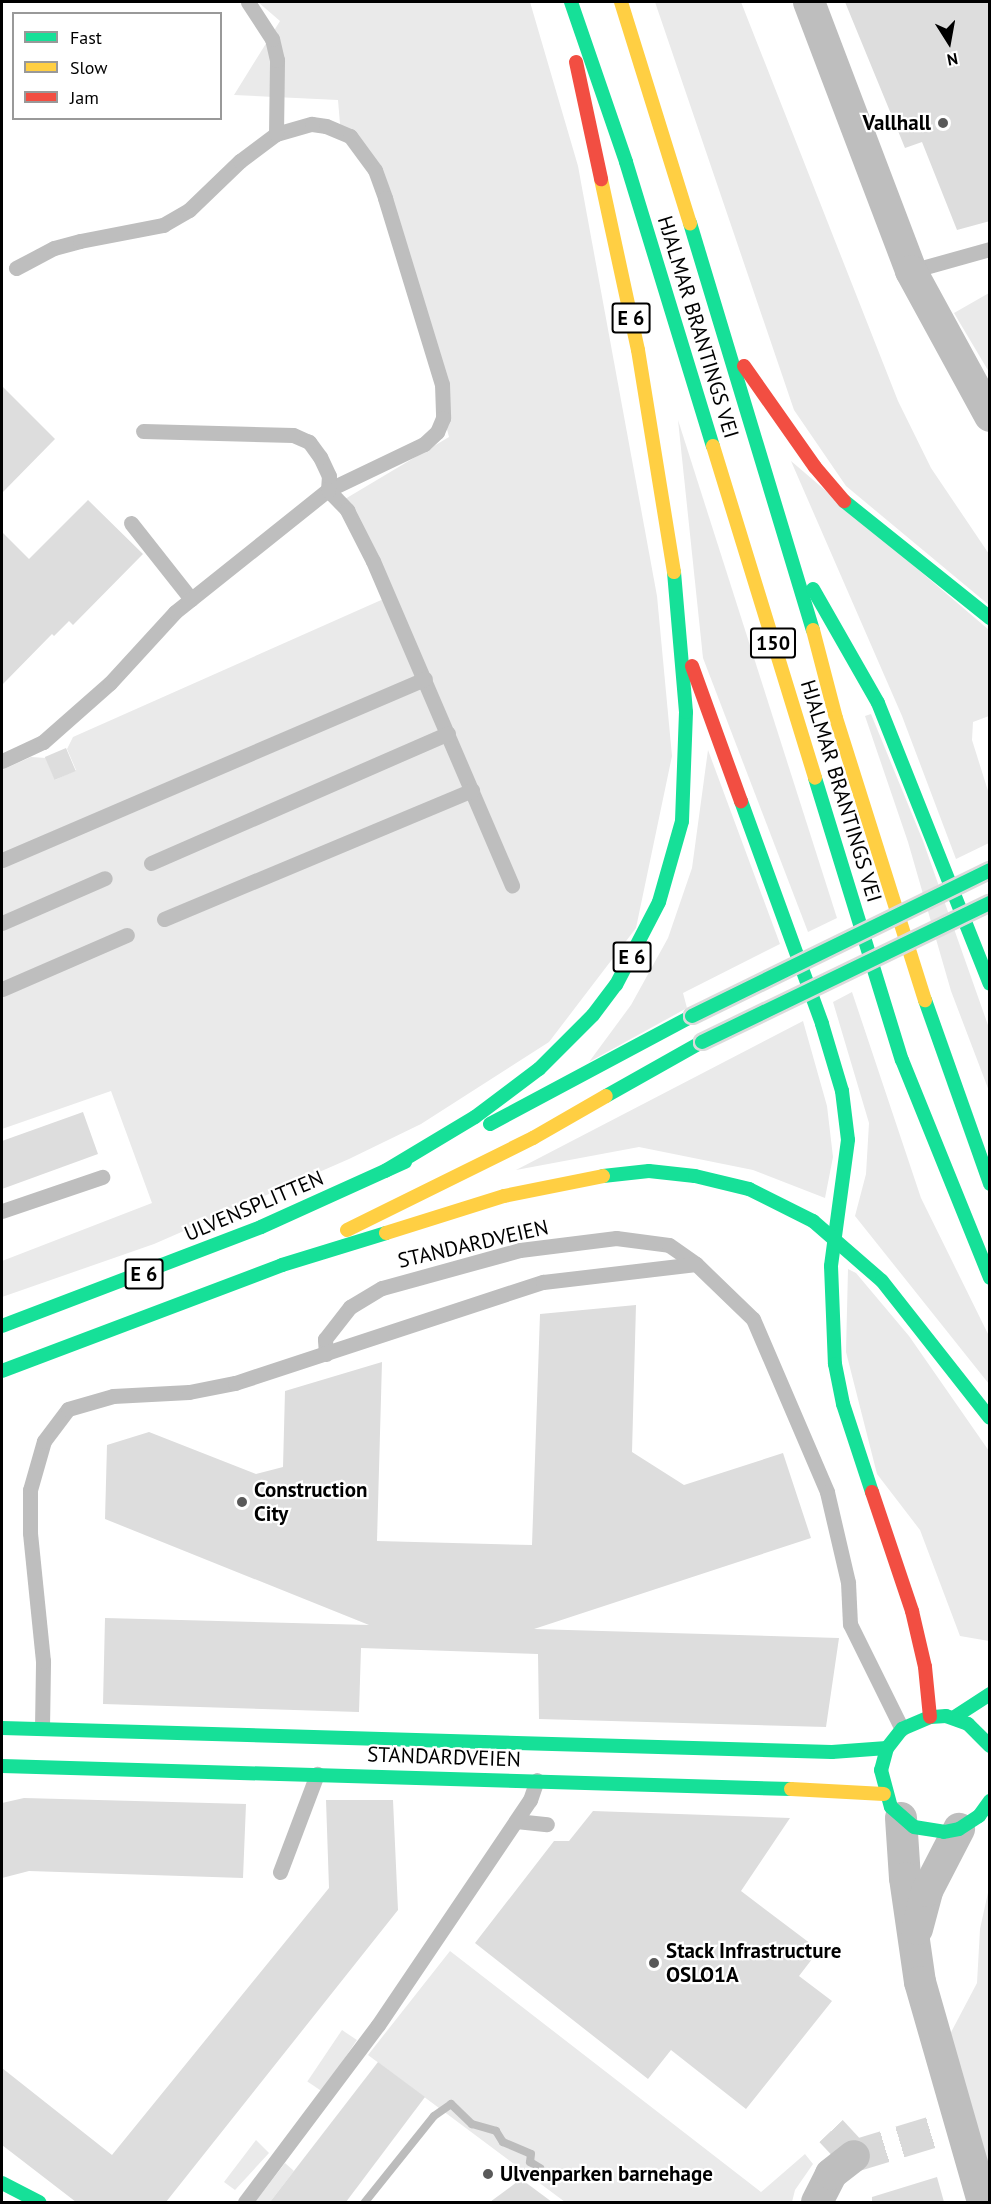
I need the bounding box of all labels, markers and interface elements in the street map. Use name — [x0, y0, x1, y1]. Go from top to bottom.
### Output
legend — [12, 12, 222, 120]
north arrow — [919, 12, 979, 72]
text: Fast — [70, 26, 102, 49]
text: N — [945, 49, 960, 70]
text: Slow — [70, 56, 108, 79]
text: Jam — [70, 86, 99, 109]
place label: Vallhall — [863, 110, 931, 136]
marker: Vallhall — [936, 116, 950, 130]
street label: HJALMAR BRANTINGS VEI — [652, 212, 744, 442]
road number: E 6 — [612, 301, 650, 335]
road number: 150 — [749, 626, 797, 660]
street label: HJALMAR BRANTINGS VEI — [795, 676, 887, 906]
road number: E 6 — [612, 940, 652, 974]
street label: ULVENSPLITTEN — [181, 1165, 327, 1247]
street label: STANDARDVEIEN — [395, 1214, 551, 1274]
road number: E 6 — [124, 1257, 164, 1291]
place label: Construction City — [254, 1477, 367, 1527]
marker: Construction City — [235, 1495, 249, 1509]
street label: STANDARDVEIEN — [367, 1742, 521, 1772]
place label: Stack Infrastructure OSLO1A — [666, 1938, 842, 1988]
marker: Stack Infrastructure OSLO1A — [647, 1956, 661, 1970]
place label: Ulvenparken barnehage — [500, 2161, 713, 2187]
marker: Ulvenparken barnehage — [481, 2167, 495, 2181]

